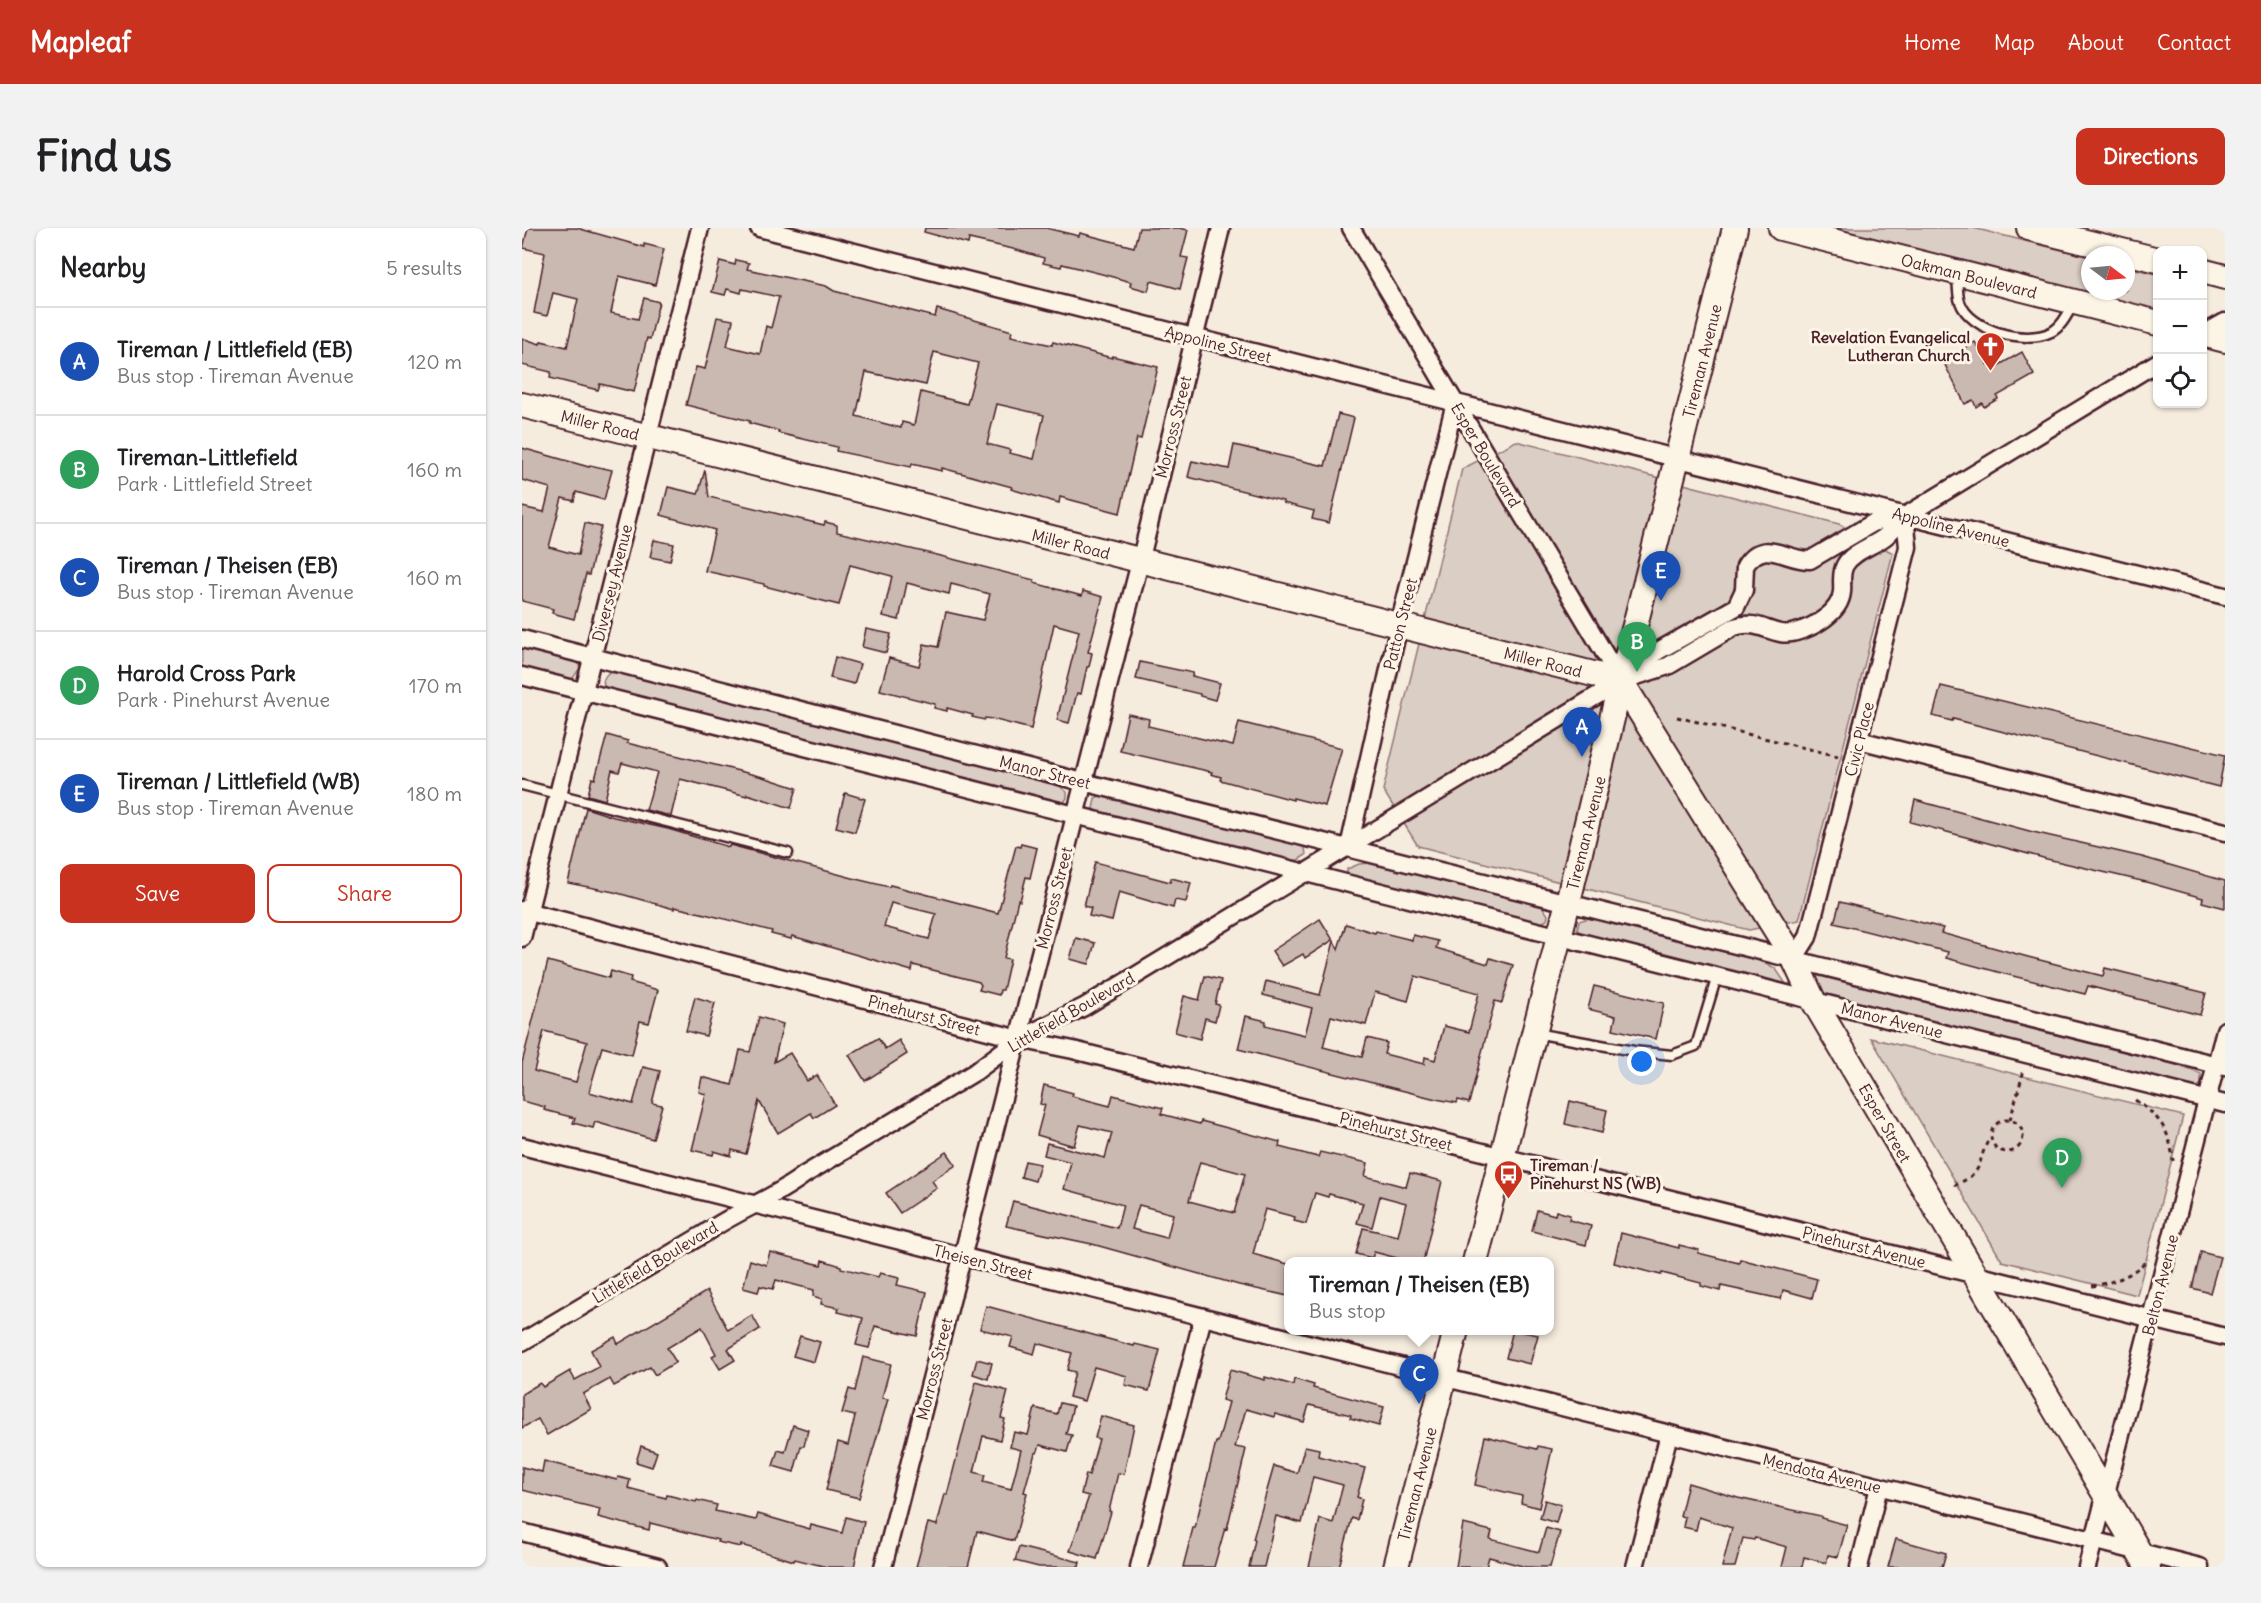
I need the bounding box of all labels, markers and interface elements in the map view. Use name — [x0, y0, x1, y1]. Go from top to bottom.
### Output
text: Mapleaf — [30, 24, 131, 60]
text: Home — [1904, 29, 1961, 56]
text: Map — [1994, 29, 2035, 56]
text: About — [2068, 29, 2124, 56]
text: Contact — [2157, 29, 2231, 56]
button: Directions — [2076, 128, 2225, 185]
text: Find us — [36, 130, 172, 182]
north arrow — [2081, 246, 2135, 300]
map controls — [2153, 246, 2207, 408]
button: + — [2153, 246, 2207, 300]
street label: Oakman Boulevard — [1899, 249, 2039, 303]
text: Nearby — [60, 251, 146, 284]
text: 5 results — [386, 255, 462, 280]
button: − — [2153, 300, 2207, 354]
street label: Tireman Avenue — [1678, 302, 1726, 420]
street label: Appoline Street — [1163, 321, 1274, 367]
place label: Revelation Evangelical Lutheran Church — [1811, 327, 1970, 365]
church icon: Revelation Evangelical Lutheran Church — [1975, 330, 2007, 372]
text: Tireman / Littlefield (EB) — [117, 335, 353, 363]
text: A — [73, 349, 86, 374]
text: 120 m — [408, 349, 462, 374]
button: locate — [2153, 354, 2207, 408]
text: Bus stop · Tireman Avenue — [117, 363, 354, 388]
street label: Morross Street — [1151, 373, 1196, 480]
street label: Esper Boulevard — [1447, 399, 1525, 511]
street label: Miller Road — [559, 406, 641, 444]
text: Tireman-Littlefield — [117, 443, 298, 471]
text: B — [73, 457, 86, 482]
text: 160 m — [407, 457, 462, 482]
text: Park · Littlefield Street — [117, 471, 313, 496]
street label: Appoline Avenue — [1890, 503, 2012, 551]
street label: Diversey Avenue — [588, 522, 636, 644]
street label: Miller Road — [1030, 525, 1112, 563]
text: Tireman / Theisen (EB) — [117, 551, 338, 579]
pin: E — [1642, 552, 1680, 601]
text: C — [73, 565, 86, 590]
text: 160 m — [407, 565, 462, 590]
street label: Patton Street — [1379, 575, 1421, 672]
text: Bus stop · Tireman Avenue — [117, 579, 354, 604]
pin: B — [1618, 622, 1656, 672]
street label: Miller Road — [1502, 643, 1584, 681]
text: Harold Cross Park — [117, 659, 296, 687]
text: D — [72, 673, 87, 698]
text: 170 m — [409, 673, 462, 698]
text: Park · Pinehurst Avenue — [117, 687, 330, 712]
street label: Civic Place — [1840, 700, 1878, 778]
pin: A — [1562, 708, 1602, 757]
street label: Manor Street — [997, 751, 1093, 793]
text: Tireman / Littlefield (WB) — [117, 767, 360, 795]
street label: Tireman Avenue — [1562, 774, 1610, 892]
text: E — [74, 781, 85, 806]
text: 180 m — [407, 781, 462, 806]
text: Bus stop · Tireman Avenue — [117, 795, 354, 820]
street label: Morross Street — [1032, 844, 1077, 951]
button: Save — [60, 864, 255, 923]
button: Share — [267, 864, 462, 923]
street label: Littlefield Boulevard — [1004, 968, 1138, 1056]
street label: Pinehurst Street — [866, 990, 983, 1040]
street label: Manor Avenue — [1839, 998, 1945, 1042]
your location — [1627, 1047, 1656, 1076]
street label: Esper Street — [1854, 1080, 1916, 1166]
street label: Pinehurst Street — [1338, 1107, 1455, 1155]
pin: D — [2042, 1138, 2082, 1188]
place label: Tireman / Pinehurst NS (WB) — [1530, 1155, 1661, 1194]
bus stop icon: Tireman / Pinehurst NS (WB) — [1493, 1158, 1525, 1200]
street label: Littlefield Boulevard — [589, 1217, 721, 1307]
street label: Pinehurst Avenue — [1800, 1222, 1928, 1272]
street label: Belton Avenue — [2138, 1232, 2182, 1338]
street label: Theisen Street — [931, 1240, 1035, 1284]
popup — [1284, 1257, 1554, 1335]
text: Tireman / Theisen (EB) — [1309, 1270, 1529, 1298]
text: Bus stop — [1309, 1298, 1386, 1323]
street label: Morross Street — [912, 1315, 957, 1422]
pin: C — [1400, 1354, 1438, 1404]
street label: Tireman Avenue — [1393, 1425, 1441, 1543]
street label: Mendota Avenue — [1761, 1449, 1883, 1497]

